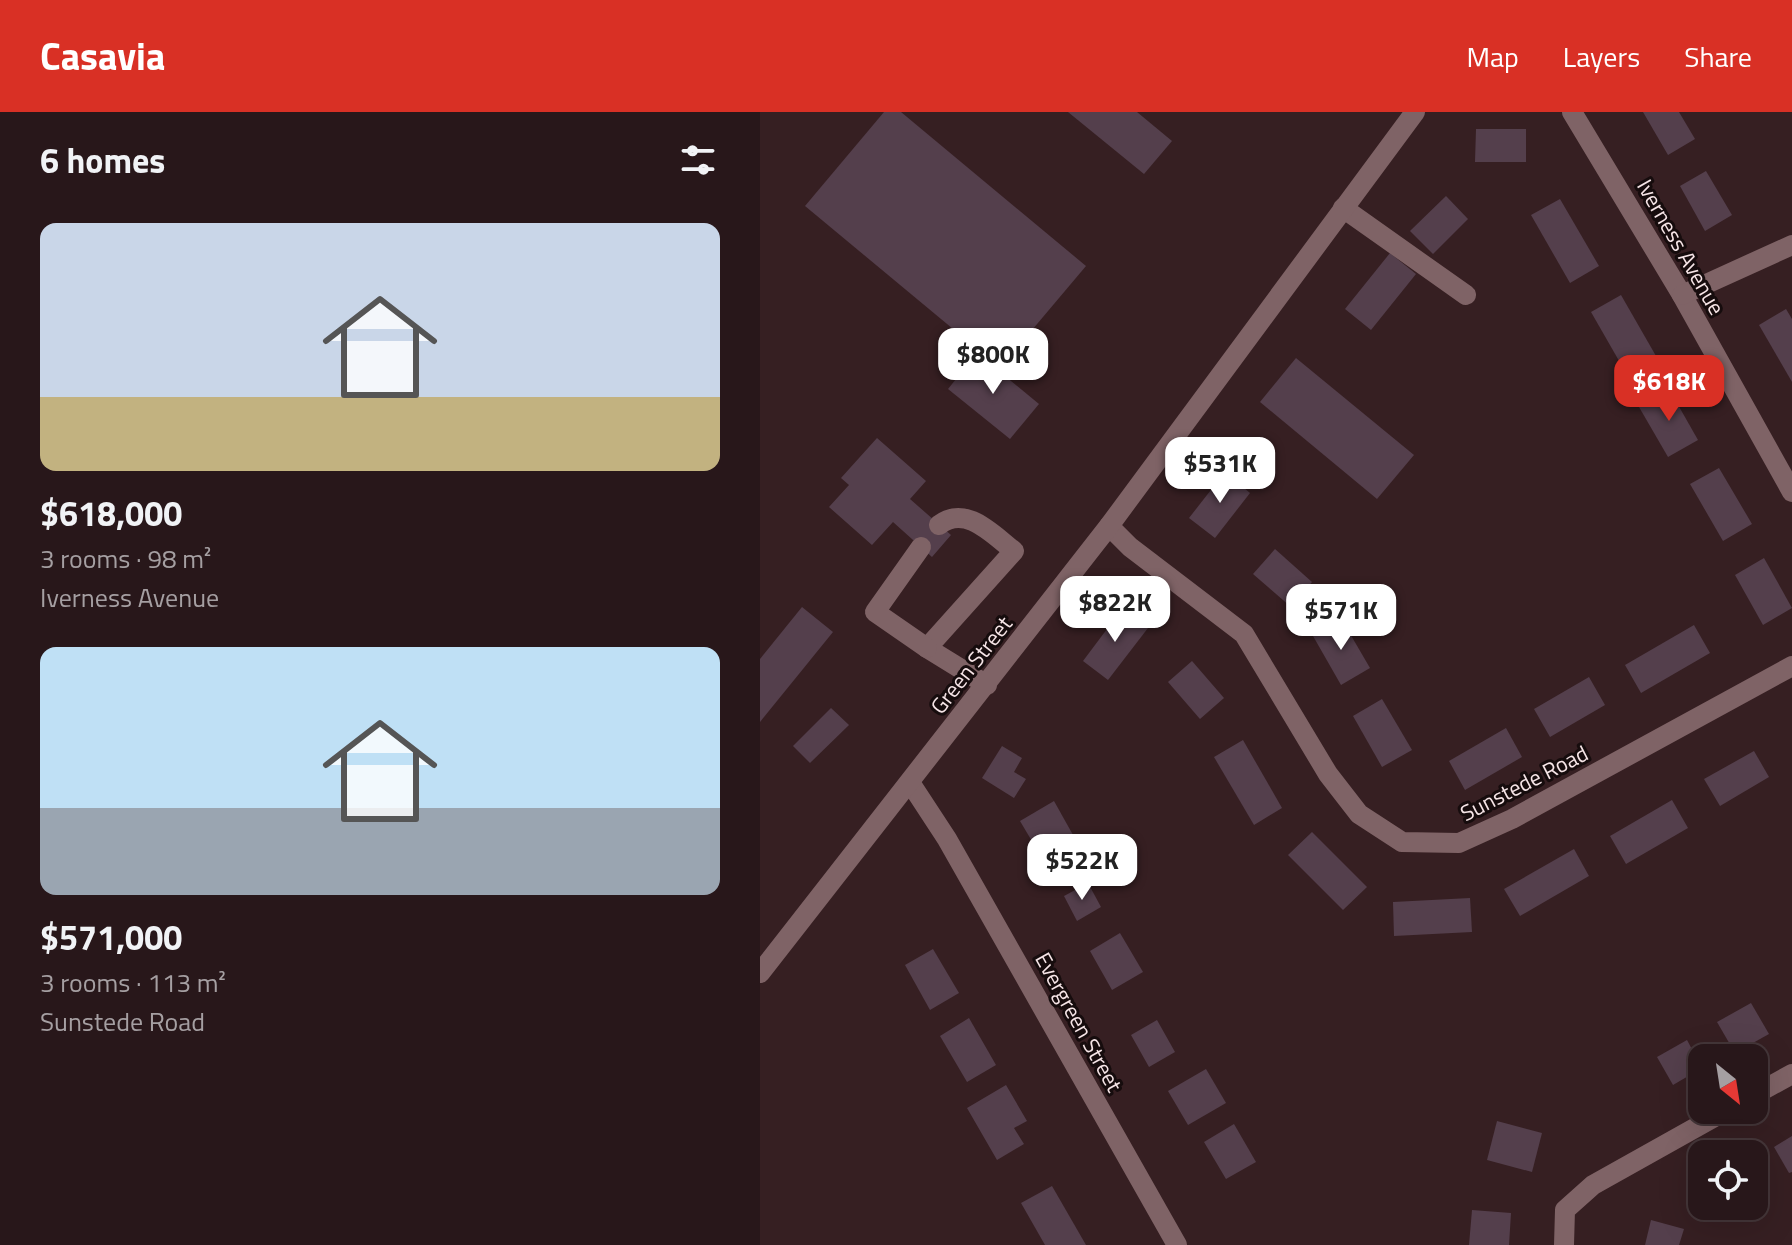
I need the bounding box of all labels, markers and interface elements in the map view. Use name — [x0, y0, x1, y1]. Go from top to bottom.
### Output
text: Casavia — [40, 27, 165, 85]
text: Map — [1466, 35, 1519, 78]
text: Layers — [1563, 35, 1640, 78]
text: Share — [1684, 35, 1752, 78]
text: 6 homes — [40, 134, 165, 186]
icon: filters — [676, 138, 720, 182]
street label: Iverness Avenue — [1628, 173, 1734, 321]
icon: home — [308, 275, 452, 419]
pin: $800K — [937, 328, 1049, 396]
text: $800K — [956, 334, 1030, 373]
pin: $618K — [1613, 355, 1725, 423]
text: $618K — [1632, 361, 1706, 400]
pin: $531K — [1164, 437, 1276, 505]
text: $531K — [1183, 443, 1257, 482]
text: $618,000 — [40, 487, 182, 539]
text: 3 rooms · 98 m² — [40, 539, 211, 578]
pin: $822K — [1059, 576, 1171, 644]
text: Iverness Avenue — [40, 578, 219, 617]
text: $822K — [1078, 582, 1152, 621]
pin: $571K — [1285, 584, 1397, 652]
text: $571K — [1304, 590, 1378, 629]
street label: Green Street — [922, 608, 1020, 721]
icon: home — [308, 699, 452, 843]
street label: Sunstede Road — [1454, 736, 1594, 830]
pin: $522K — [1026, 834, 1138, 902]
text: $522K — [1045, 840, 1119, 879]
text: $571,000 — [40, 911, 182, 963]
street label: Evergreen Street — [1027, 946, 1132, 1098]
text: 3 rooms · 113 m² — [40, 963, 226, 1002]
text: Sunstede Road — [40, 1002, 205, 1041]
north arrow — [1688, 1044, 1768, 1124]
map controls — [1688, 1044, 1768, 1220]
button: locate — [1688, 1140, 1768, 1220]

